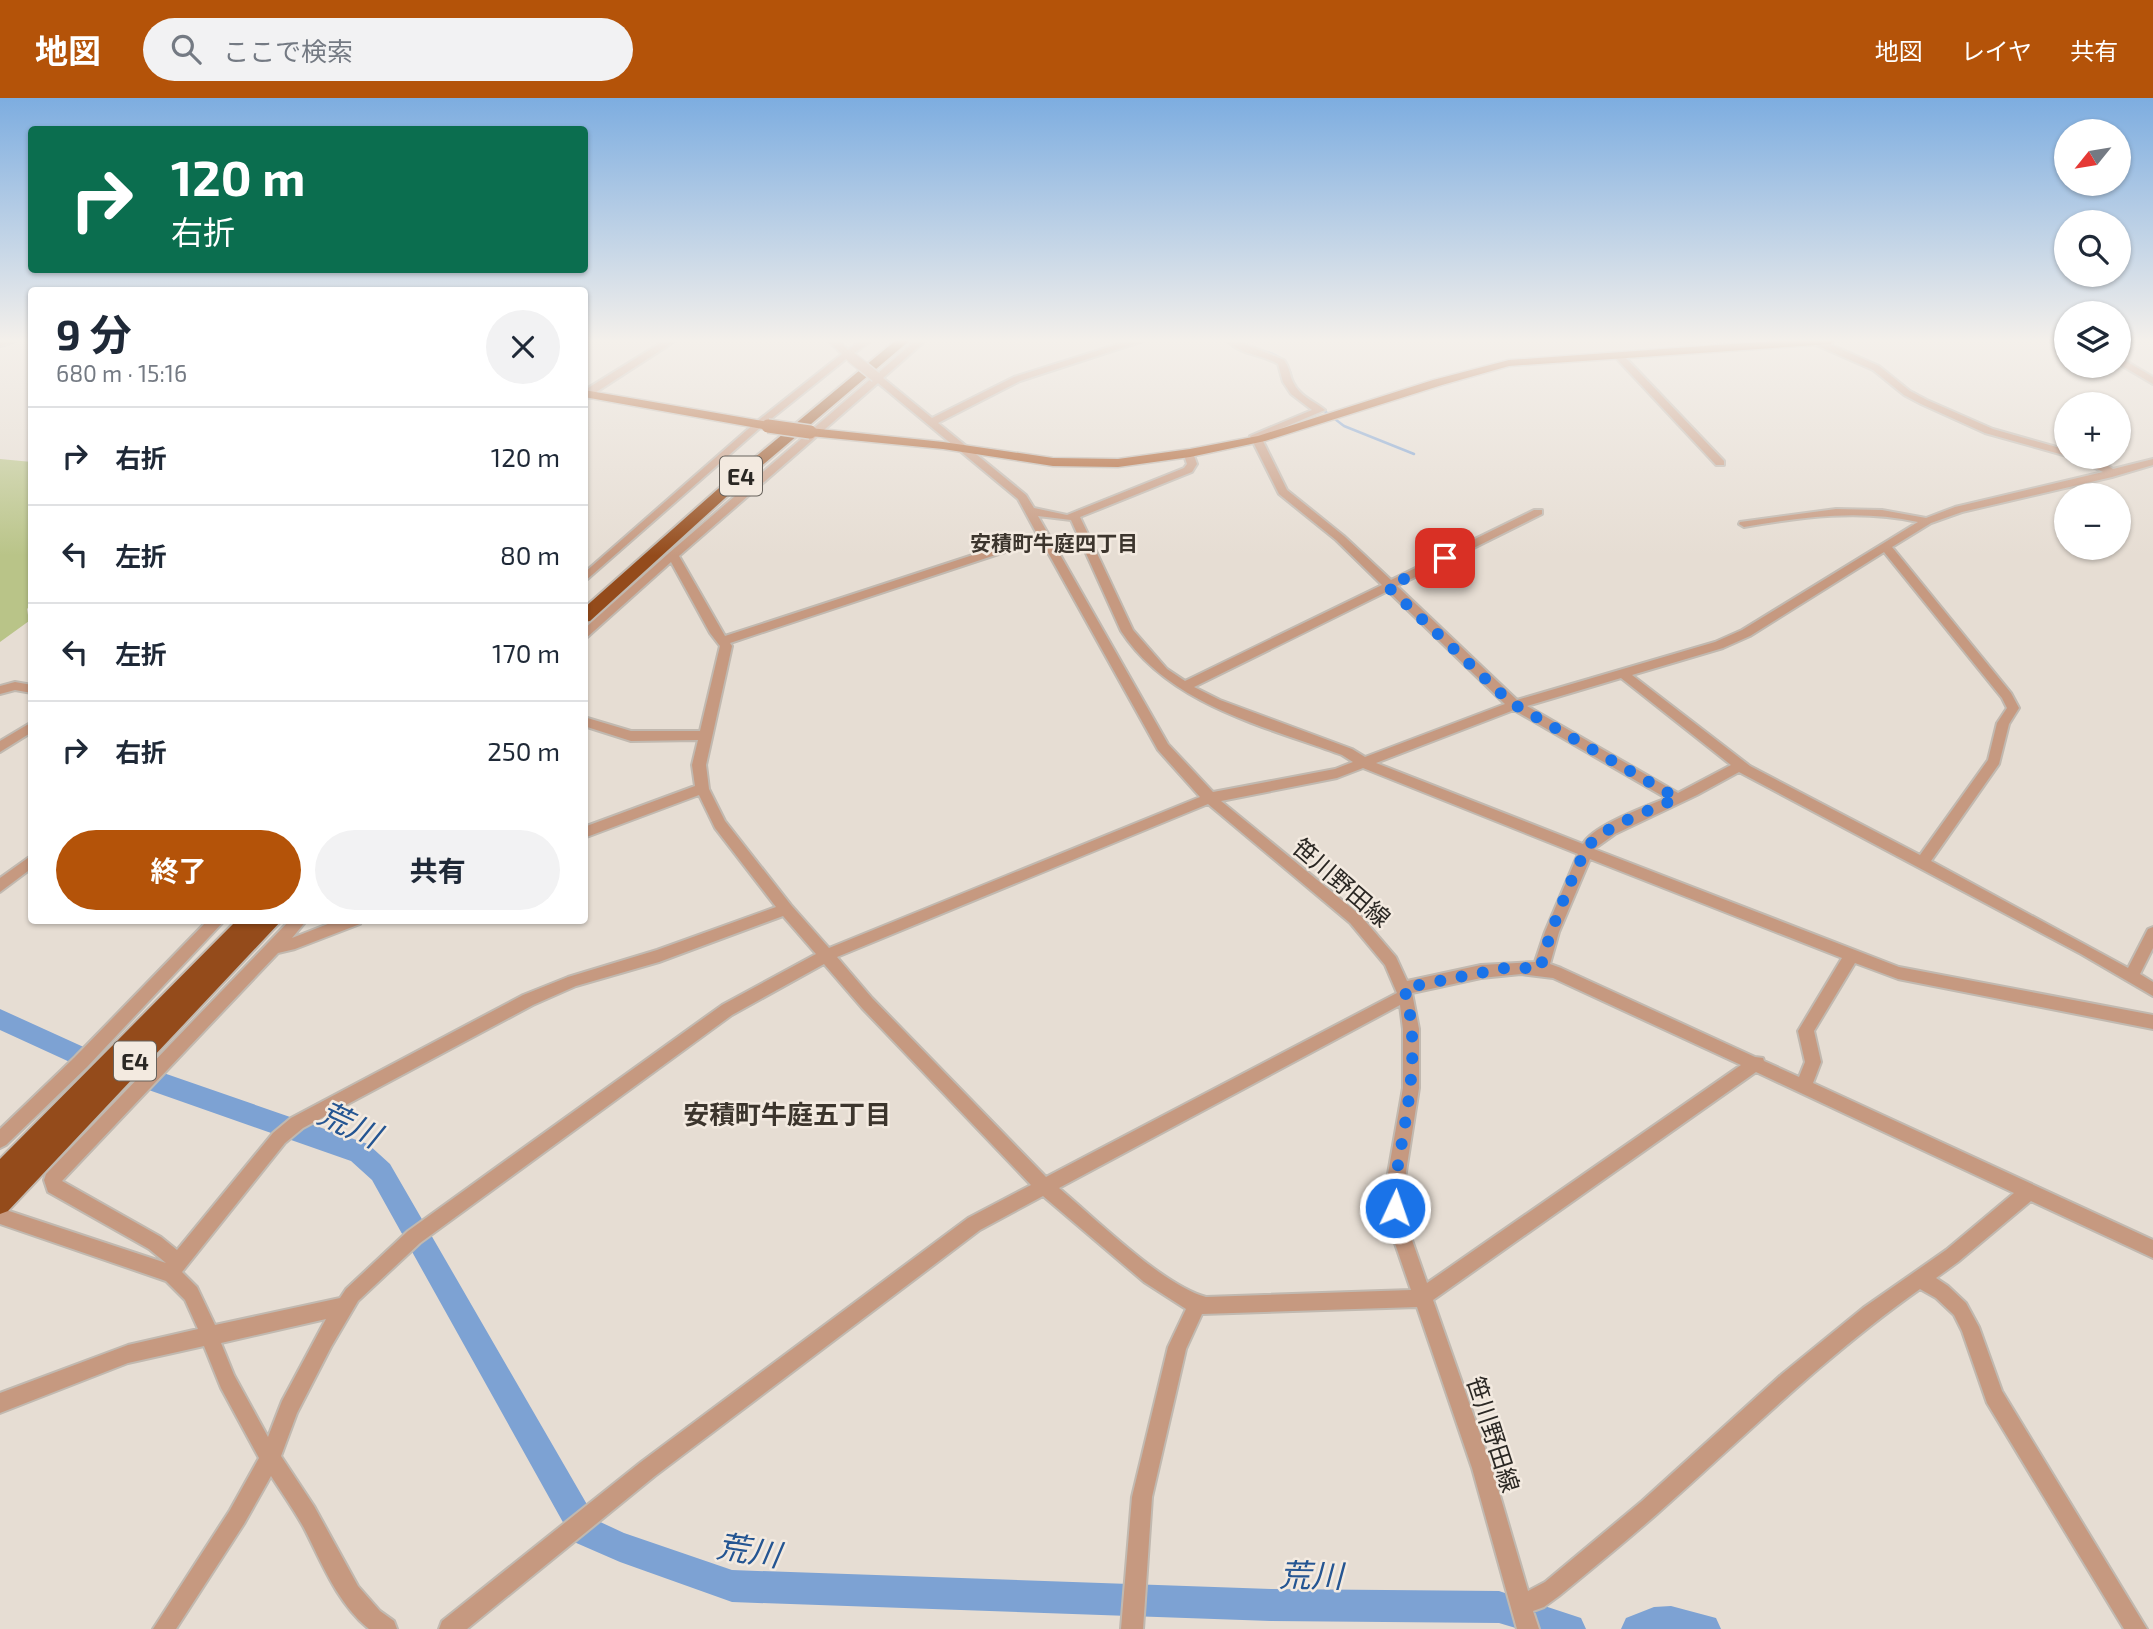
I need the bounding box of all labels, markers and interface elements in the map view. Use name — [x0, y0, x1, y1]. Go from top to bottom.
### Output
search box — [143, 18, 633, 81]
text: 地図 — [35, 30, 101, 70]
icon: search — [167, 30, 205, 68]
text: ここで検索 — [223, 35, 353, 66]
text: 地図 — [1875, 36, 1923, 65]
text: レイヤ — [1961, 36, 2032, 65]
text: 共有 — [2070, 36, 2118, 65]
north arrow — [2054, 119, 2132, 196]
map controls — [2054, 119, 2131, 560]
text: 120 m — [171, 147, 305, 206]
icon: right — [56, 154, 147, 245]
button: search — [2054, 210, 2131, 287]
text: 右折 — [171, 212, 235, 250]
button: layers — [2054, 301, 2131, 378]
text: 9 分 — [56, 308, 132, 358]
button: close — [486, 310, 560, 384]
text: 680 m · 15:16 — [56, 359, 187, 387]
button: + — [2054, 392, 2131, 469]
icon: right — [56, 437, 94, 475]
text: 120 m — [491, 441, 560, 472]
text: 右折 — [115, 442, 167, 473]
road number: E4 — [720, 456, 762, 496]
button: − — [2054, 483, 2131, 560]
pin — [1415, 528, 1475, 588]
district label: 安積町牛庭四丁目 — [970, 530, 1138, 555]
icon: left — [56, 535, 94, 573]
text: 80 m — [500, 539, 560, 570]
icon: arrive — [1426, 539, 1464, 577]
text: 左折 — [115, 540, 167, 571]
icon: left — [56, 633, 94, 671]
text: 170 m — [492, 637, 560, 668]
text: 左折 — [115, 638, 167, 669]
icon: right — [56, 731, 94, 769]
text: 250 m — [487, 735, 560, 766]
text: 右折 — [115, 736, 167, 767]
button: 終了 — [56, 830, 301, 910]
button: 共有 — [315, 830, 560, 910]
street label: 笹川野田線 — [1287, 832, 1397, 932]
road number: E4 — [114, 1042, 156, 1080]
water label: 荒川 — [313, 1092, 390, 1155]
district label: 安積町牛庭五丁目 — [683, 1098, 891, 1129]
position arrow — [1358, 1171, 1432, 1245]
street label: 笹川野田線 — [1462, 1372, 1526, 1496]
water label: 荒川 — [714, 1525, 787, 1573]
water label: 荒川 — [1279, 1554, 1346, 1594]

